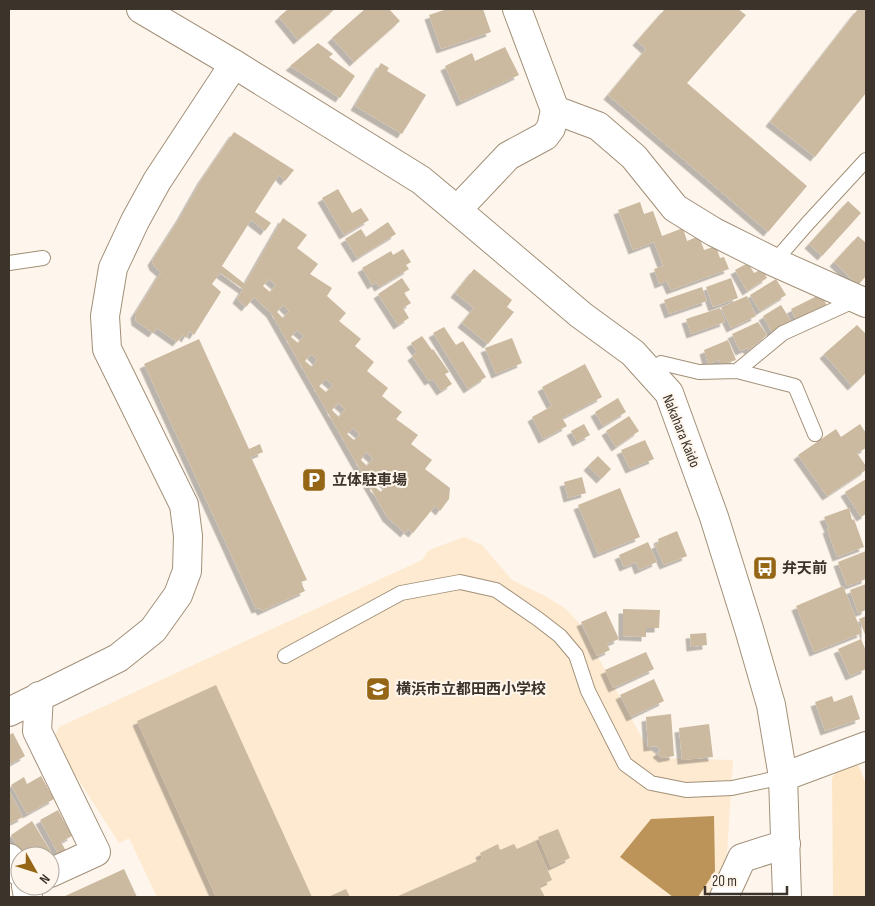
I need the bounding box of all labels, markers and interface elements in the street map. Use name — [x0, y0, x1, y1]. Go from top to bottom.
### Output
street label: Nakahara Kaido — [658, 392, 704, 470]
parking icon: 立体駐車場 — [301, 467, 327, 493]
place label: 立体駐車場 — [332, 471, 407, 490]
bus stop icon: 弁天前 — [752, 555, 778, 581]
place label: 弁天前 — [782, 559, 827, 578]
school or university icon: 横浜市立都田西小学校 — [365, 676, 391, 702]
place label: 横浜市立都田西小学校 — [396, 680, 546, 699]
north arrow — [10, 846, 60, 896]
scale bar — [705, 864, 788, 896]
text: N — [36, 871, 54, 887]
text: 20 m — [712, 872, 737, 891]

